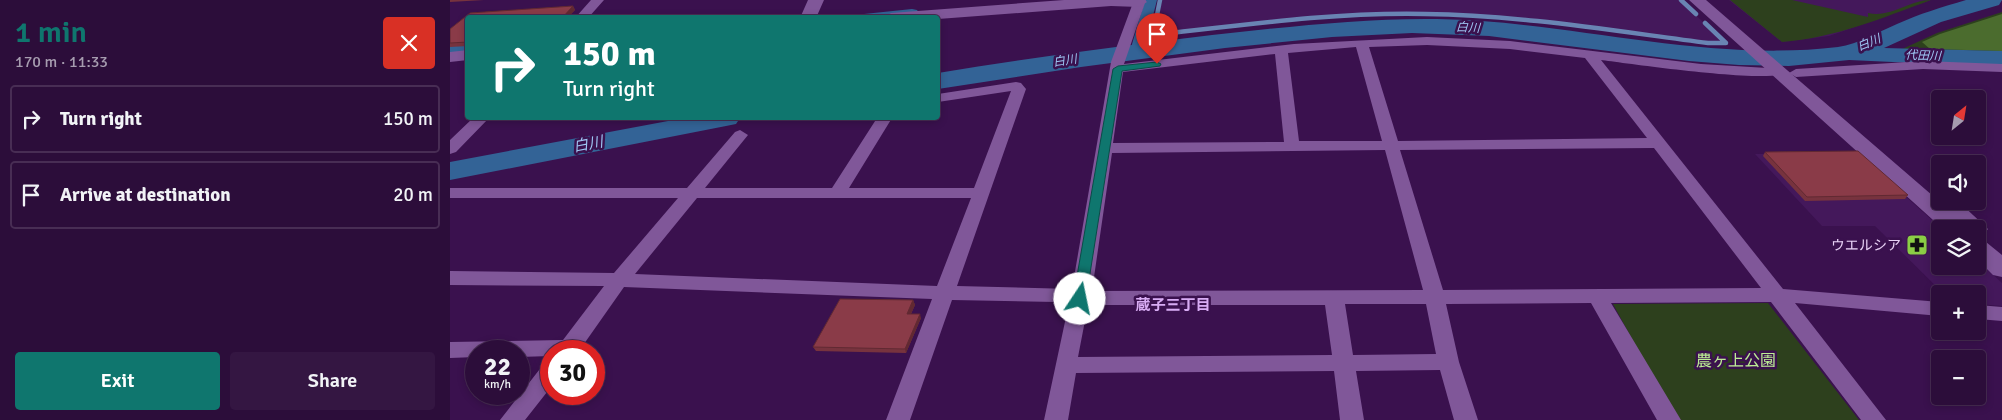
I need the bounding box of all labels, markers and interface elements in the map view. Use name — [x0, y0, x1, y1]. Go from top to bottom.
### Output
pin — [1136, 13, 1178, 64]
text: 1 min — [15, 14, 87, 51]
button: close — [383, 17, 435, 69]
icon: arrive — [1143, 20, 1171, 48]
water label: 白川 — [1456, 20, 1482, 36]
water label: 白川 — [1855, 31, 1885, 54]
text: 150 m — [563, 32, 656, 75]
icon: right — [480, 35, 545, 100]
water label: 代田川 — [1905, 48, 1943, 64]
water label: 白川 — [1052, 51, 1080, 70]
text: 170 m · 11:33 — [15, 52, 108, 72]
text: Turn right — [563, 75, 655, 102]
north arrow — [1931, 90, 1986, 145]
map controls — [1931, 90, 1986, 405]
icon: right — [17, 105, 45, 133]
text: Turn right — [60, 107, 142, 131]
text: 150 m — [383, 107, 433, 131]
water label: 白川 — [572, 132, 606, 156]
button: sound — [1931, 155, 1986, 210]
icon: arrive — [17, 181, 45, 209]
text: Arrive at destination — [60, 183, 231, 207]
text: 20 m — [393, 183, 433, 207]
button: layers — [1931, 220, 1986, 275]
pharmacy icon: ウエルシア — [1905, 233, 1929, 257]
place label: ウエルシア — [1831, 237, 1901, 254]
position arrow — [1053, 272, 1105, 324]
button: + — [1931, 285, 1986, 340]
district label: 蔵子三丁目 — [1135, 296, 1211, 314]
speed limit sign: 30 — [540, 340, 605, 405]
button: − — [1931, 350, 1986, 405]
text: 22 — [484, 351, 511, 382]
park label: 農ヶ上公園 — [1696, 351, 1776, 371]
button: Exit — [15, 352, 220, 410]
button: Share — [230, 352, 435, 410]
text: km/h — [484, 377, 511, 392]

